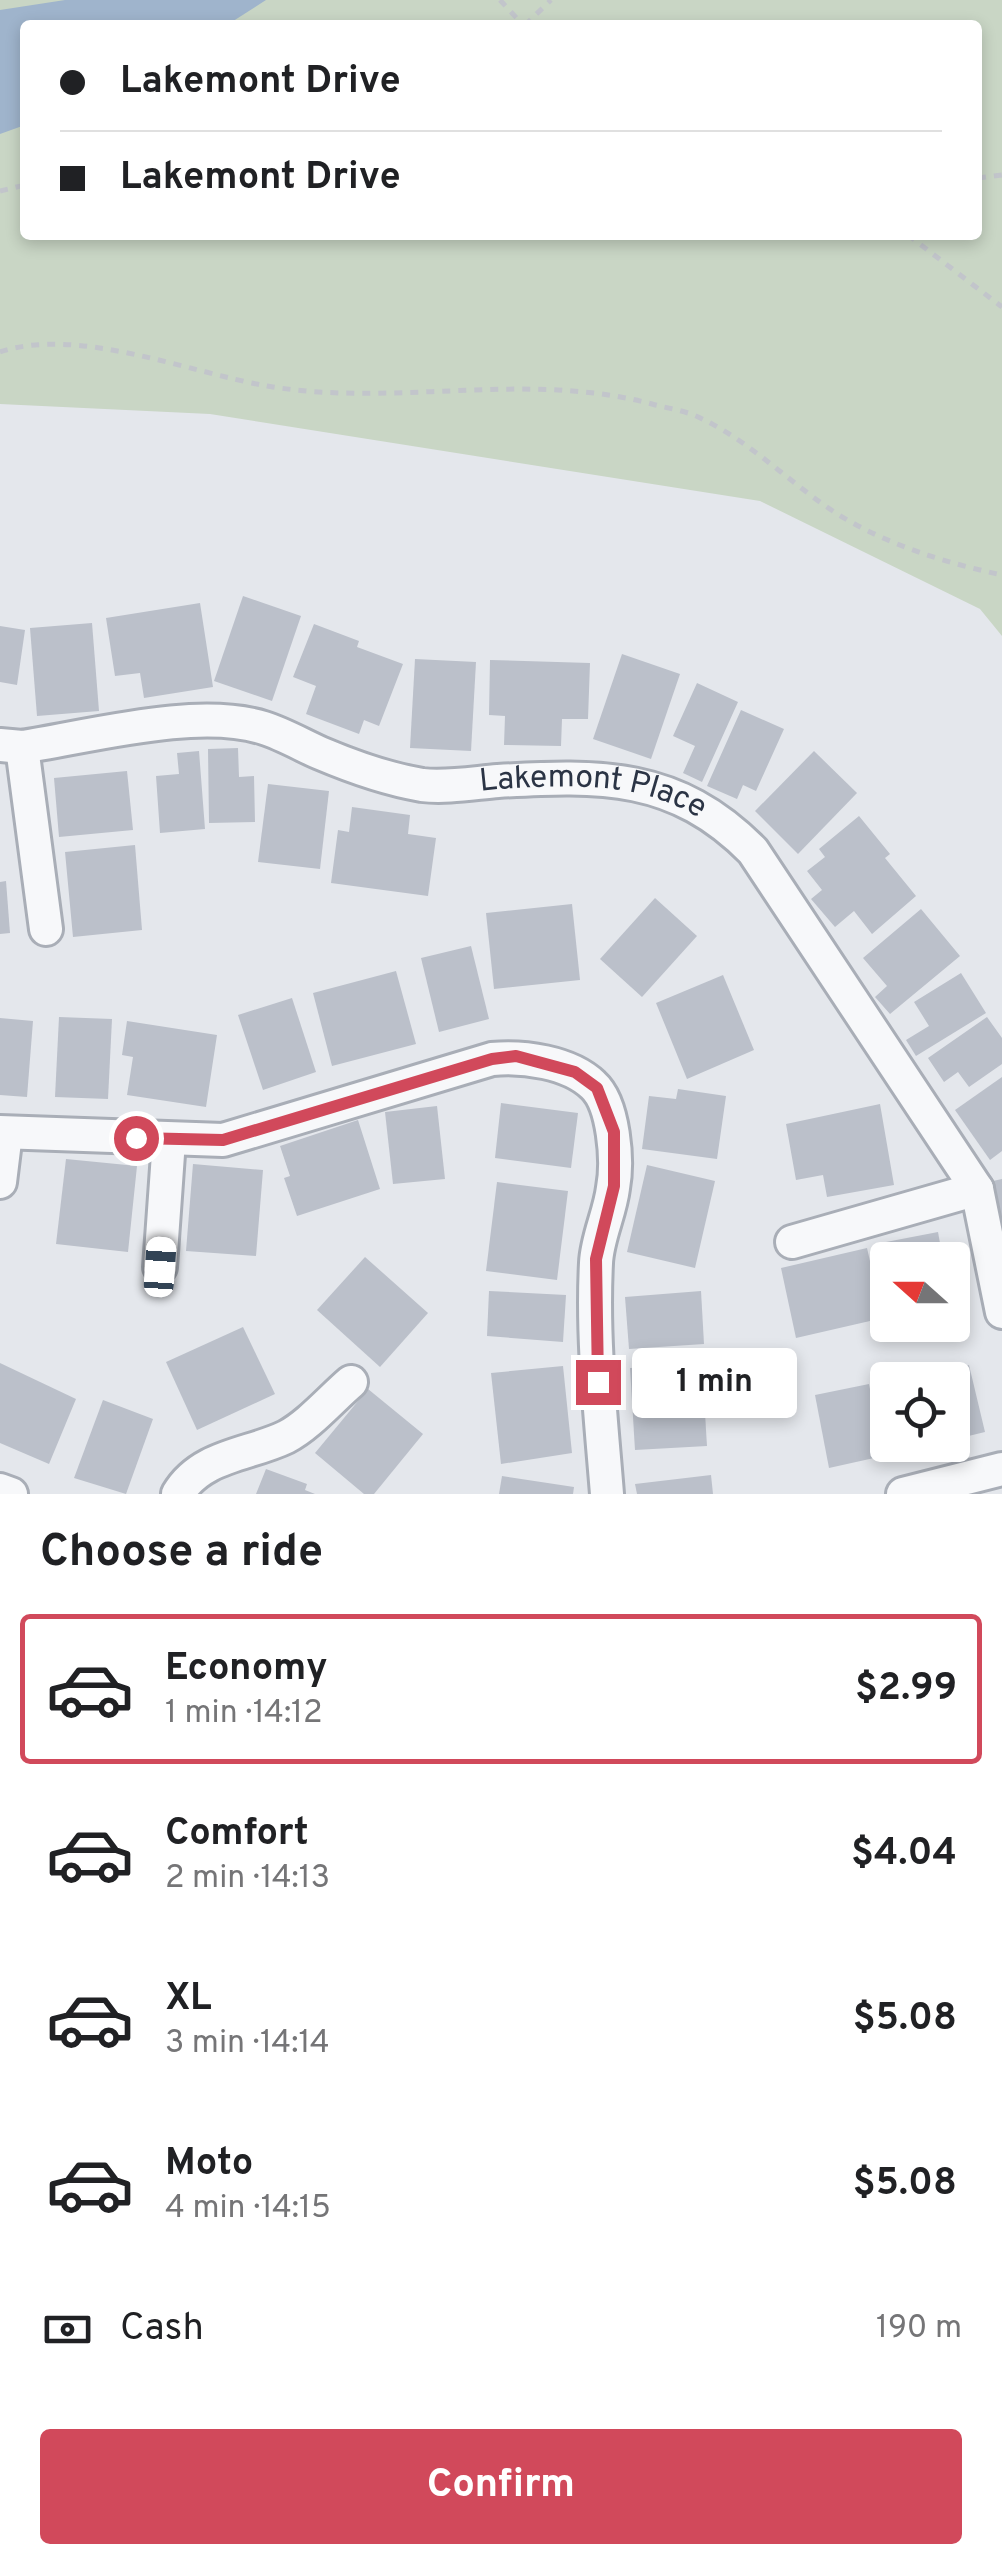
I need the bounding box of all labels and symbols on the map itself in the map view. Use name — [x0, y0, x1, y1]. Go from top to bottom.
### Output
street label: Lakemont Place — [477, 758, 713, 829]
route start — [114, 1116, 159, 1161]
car — [143, 1236, 177, 1298]
north arrow — [870, 1242, 970, 1342]
callout: 1 min — [633, 1347, 798, 1417]
route end — [576, 1360, 621, 1405]

